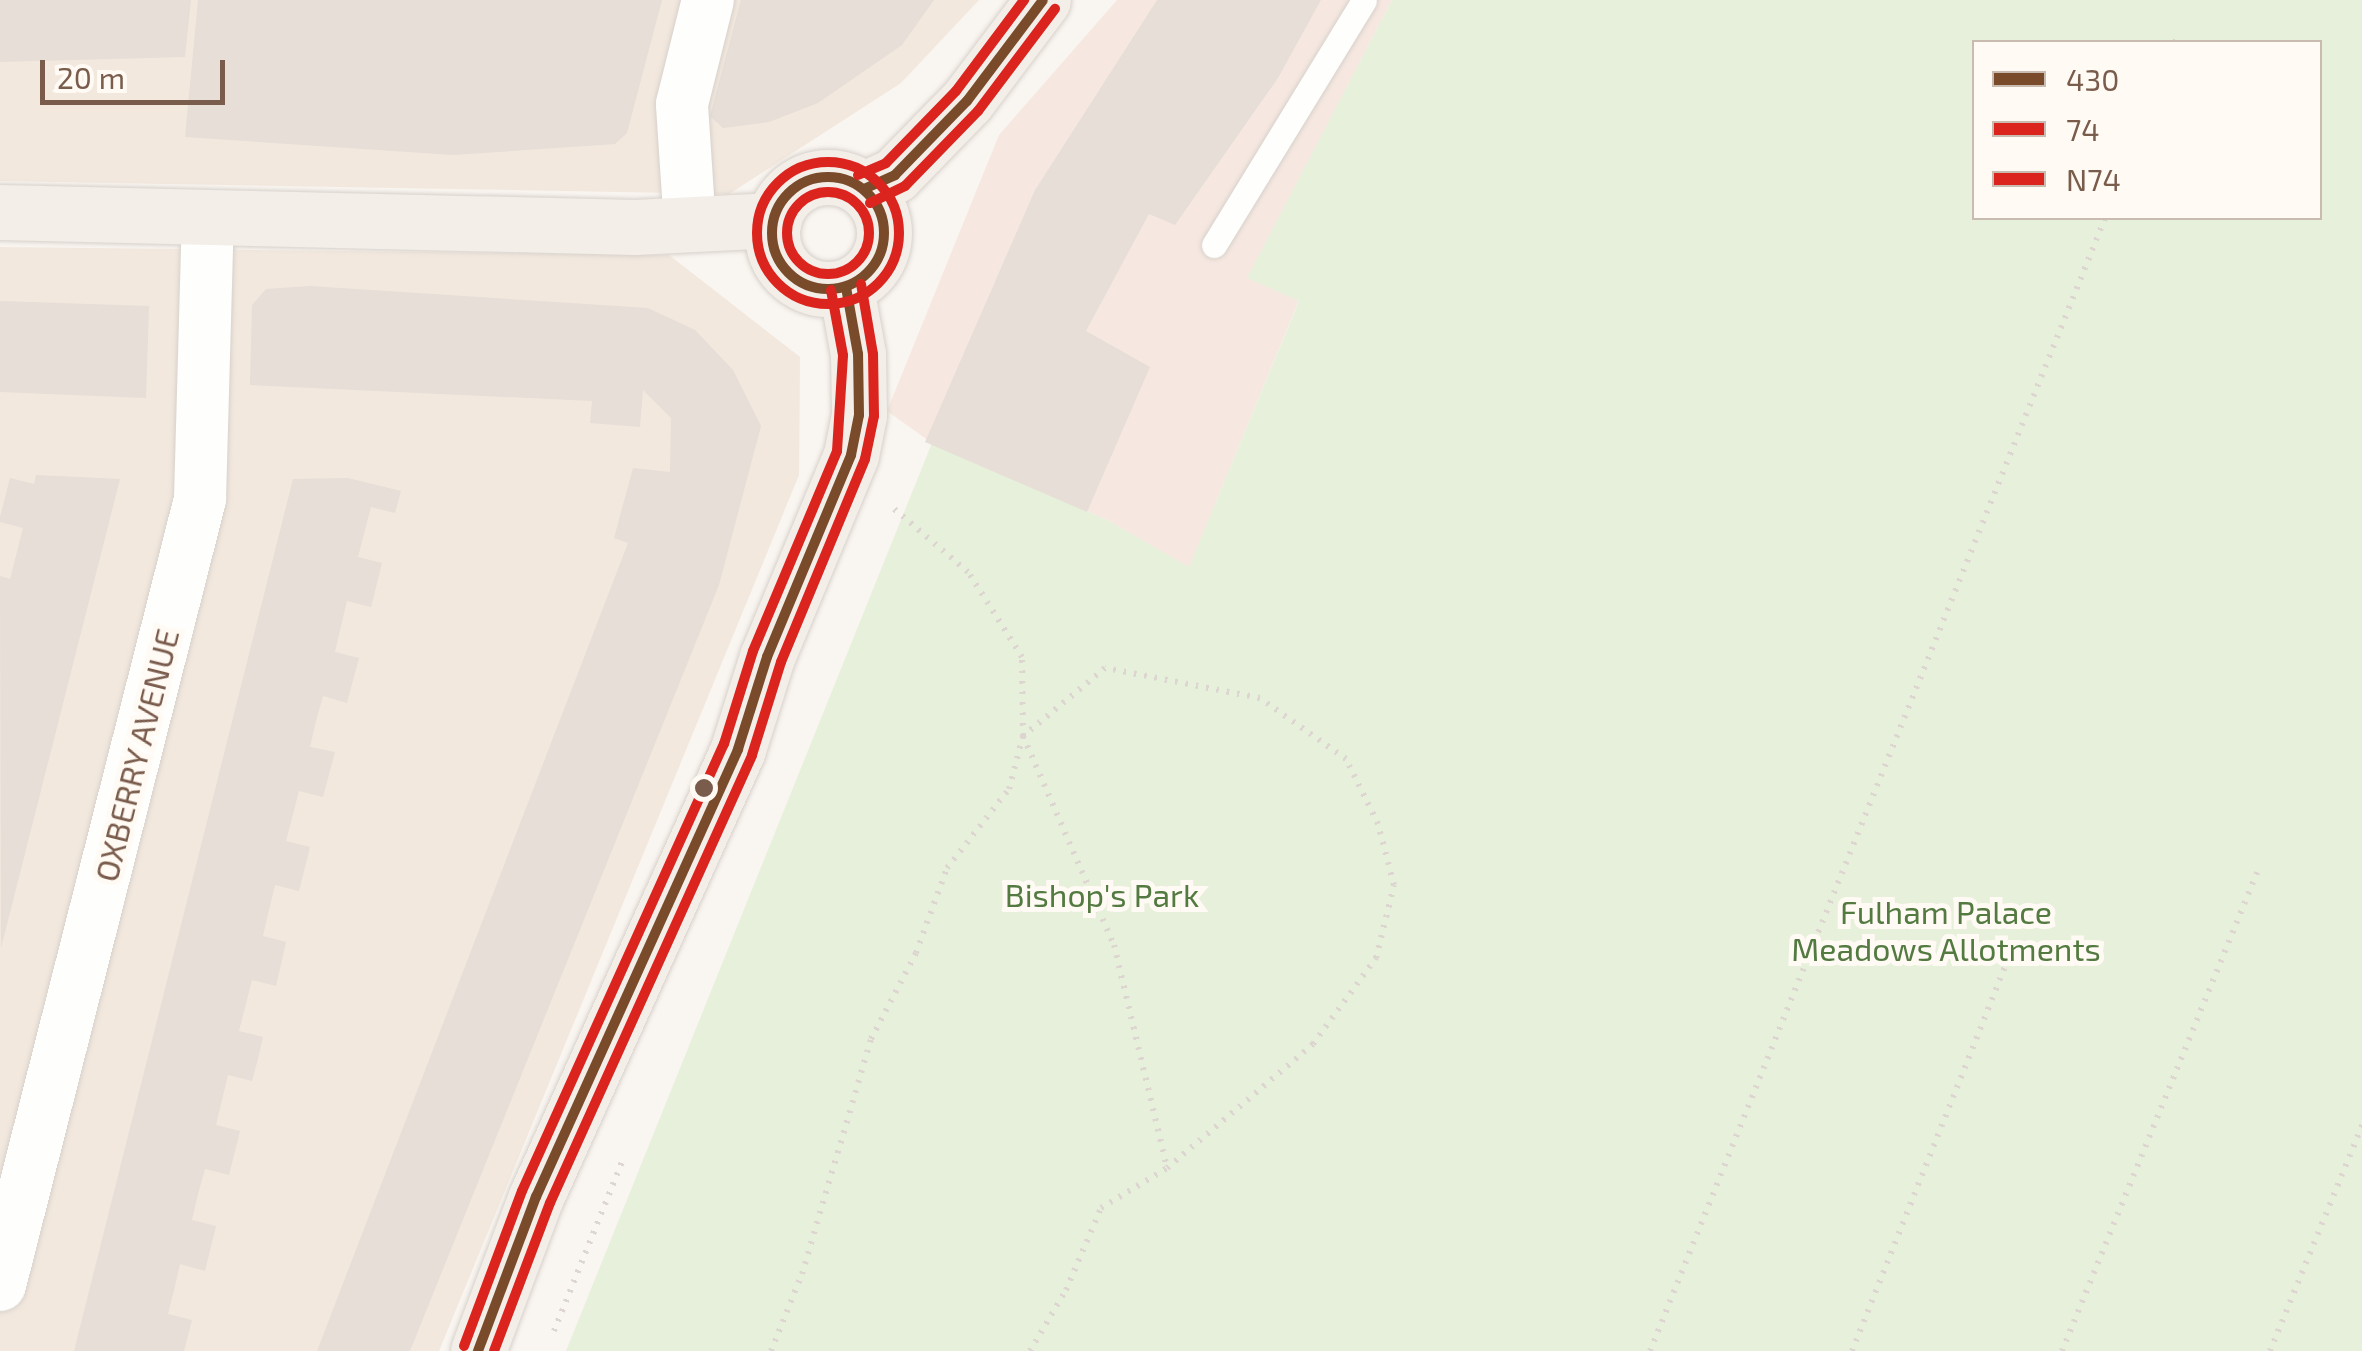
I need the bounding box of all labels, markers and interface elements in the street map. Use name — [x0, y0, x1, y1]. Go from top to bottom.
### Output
scale bar — [45, 40, 230, 102]
legend — [1972, 40, 2322, 220]
text: 20 m — [57, 59, 125, 95]
text: 430 — [2066, 61, 2119, 97]
text: 74 — [2066, 111, 2100, 147]
text: N74 — [2066, 161, 2121, 197]
street label: OXBERRY AVENUE — [86, 624, 186, 886]
unlabelled marker — [694, 778, 714, 798]
park label: Bishop's Park — [1005, 875, 1199, 913]
park label: Fulham Palace Meadows Allotments — [1791, 893, 2101, 968]

